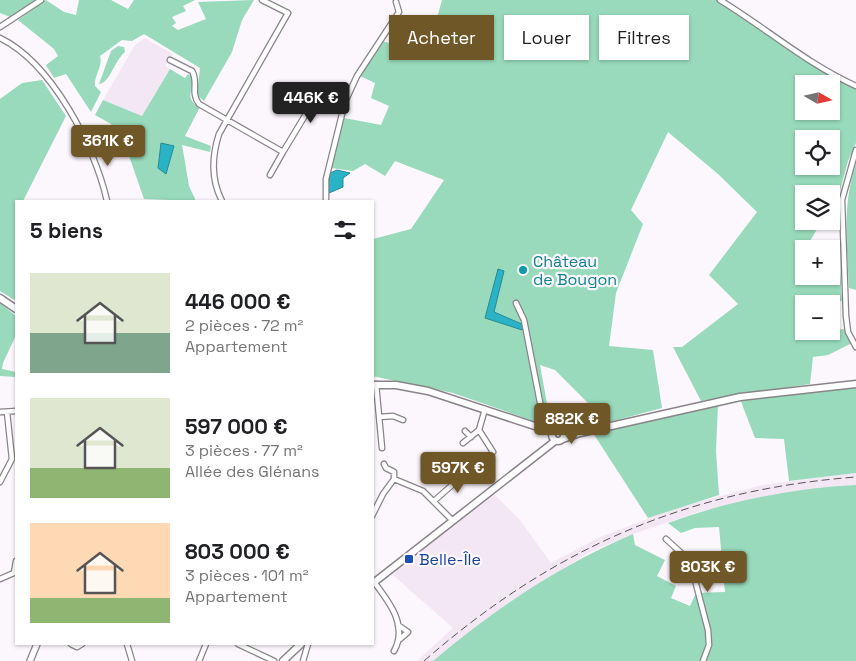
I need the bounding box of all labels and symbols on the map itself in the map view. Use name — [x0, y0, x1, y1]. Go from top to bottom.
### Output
north arrow — [795, 75, 840, 120]
pin: 446K € — [270, 82, 352, 124]
pin: 361K € — [67, 124, 149, 167]
place label: Château de Bougon — [533, 251, 617, 290]
marker: Château de Bougon — [517, 264, 529, 276]
pin: 882K € — [531, 402, 613, 445]
pin: 597K € — [417, 452, 499, 494]
place label: Belle-Île — [419, 549, 481, 570]
pin: 803K € — [667, 550, 749, 593]
marker: Belle-Île — [403, 553, 415, 565]

